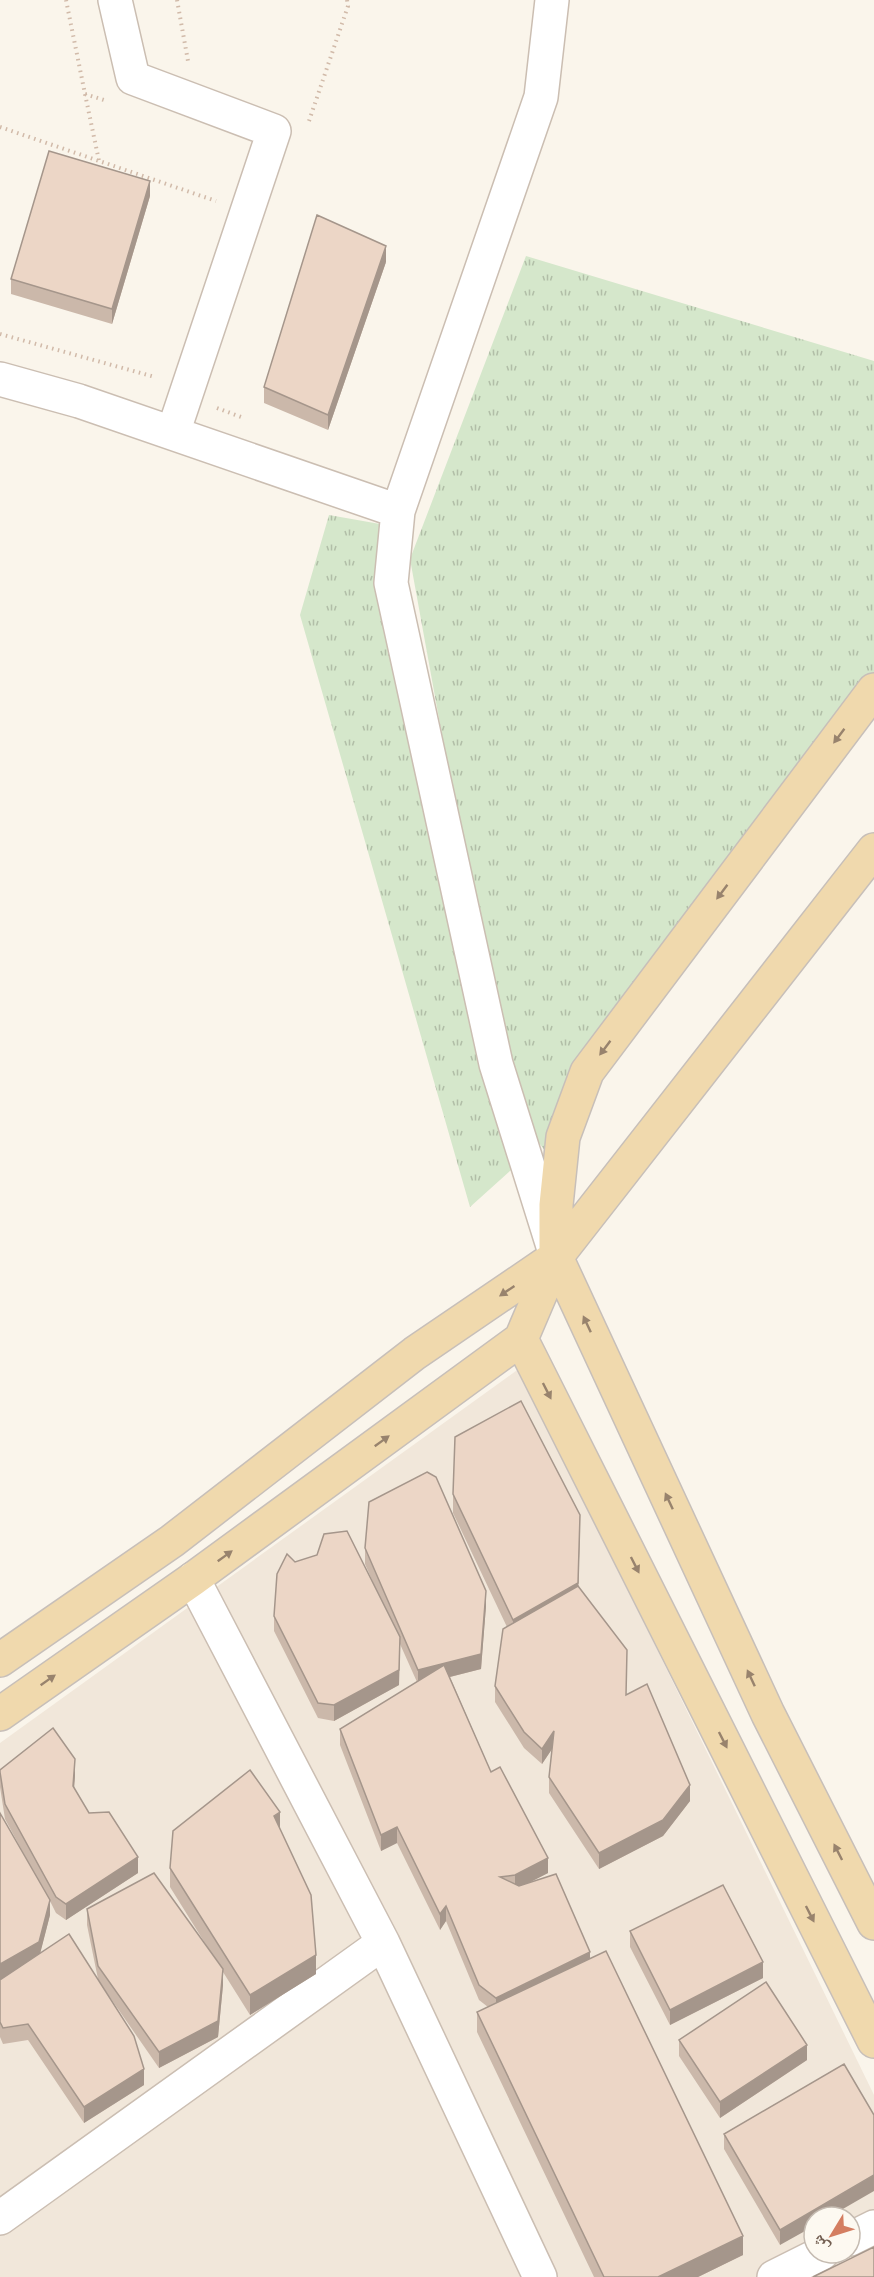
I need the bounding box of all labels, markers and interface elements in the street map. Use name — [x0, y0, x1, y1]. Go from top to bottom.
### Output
one-way arrow — [833, 728, 845, 744]
one-way arrow — [716, 884, 728, 900]
one-way arrow — [599, 1040, 611, 1056]
one-way arrow — [499, 1285, 515, 1296]
one-way arrow — [583, 1315, 592, 1332]
one-way arrow — [543, 1383, 552, 1400]
one-way arrow — [374, 1435, 390, 1447]
one-way arrow — [665, 1492, 674, 1509]
one-way arrow — [216, 1550, 232, 1562]
one-way arrow — [630, 1557, 640, 1574]
one-way arrow — [746, 1668, 756, 1686]
one-way arrow — [40, 1675, 56, 1686]
one-way arrow — [718, 1731, 727, 1748]
one-way arrow — [833, 1844, 843, 1861]
one-way arrow — [805, 1905, 815, 1922]
north arrow — [802, 2205, 862, 2265]
text: ش — [807, 2231, 833, 2257]

